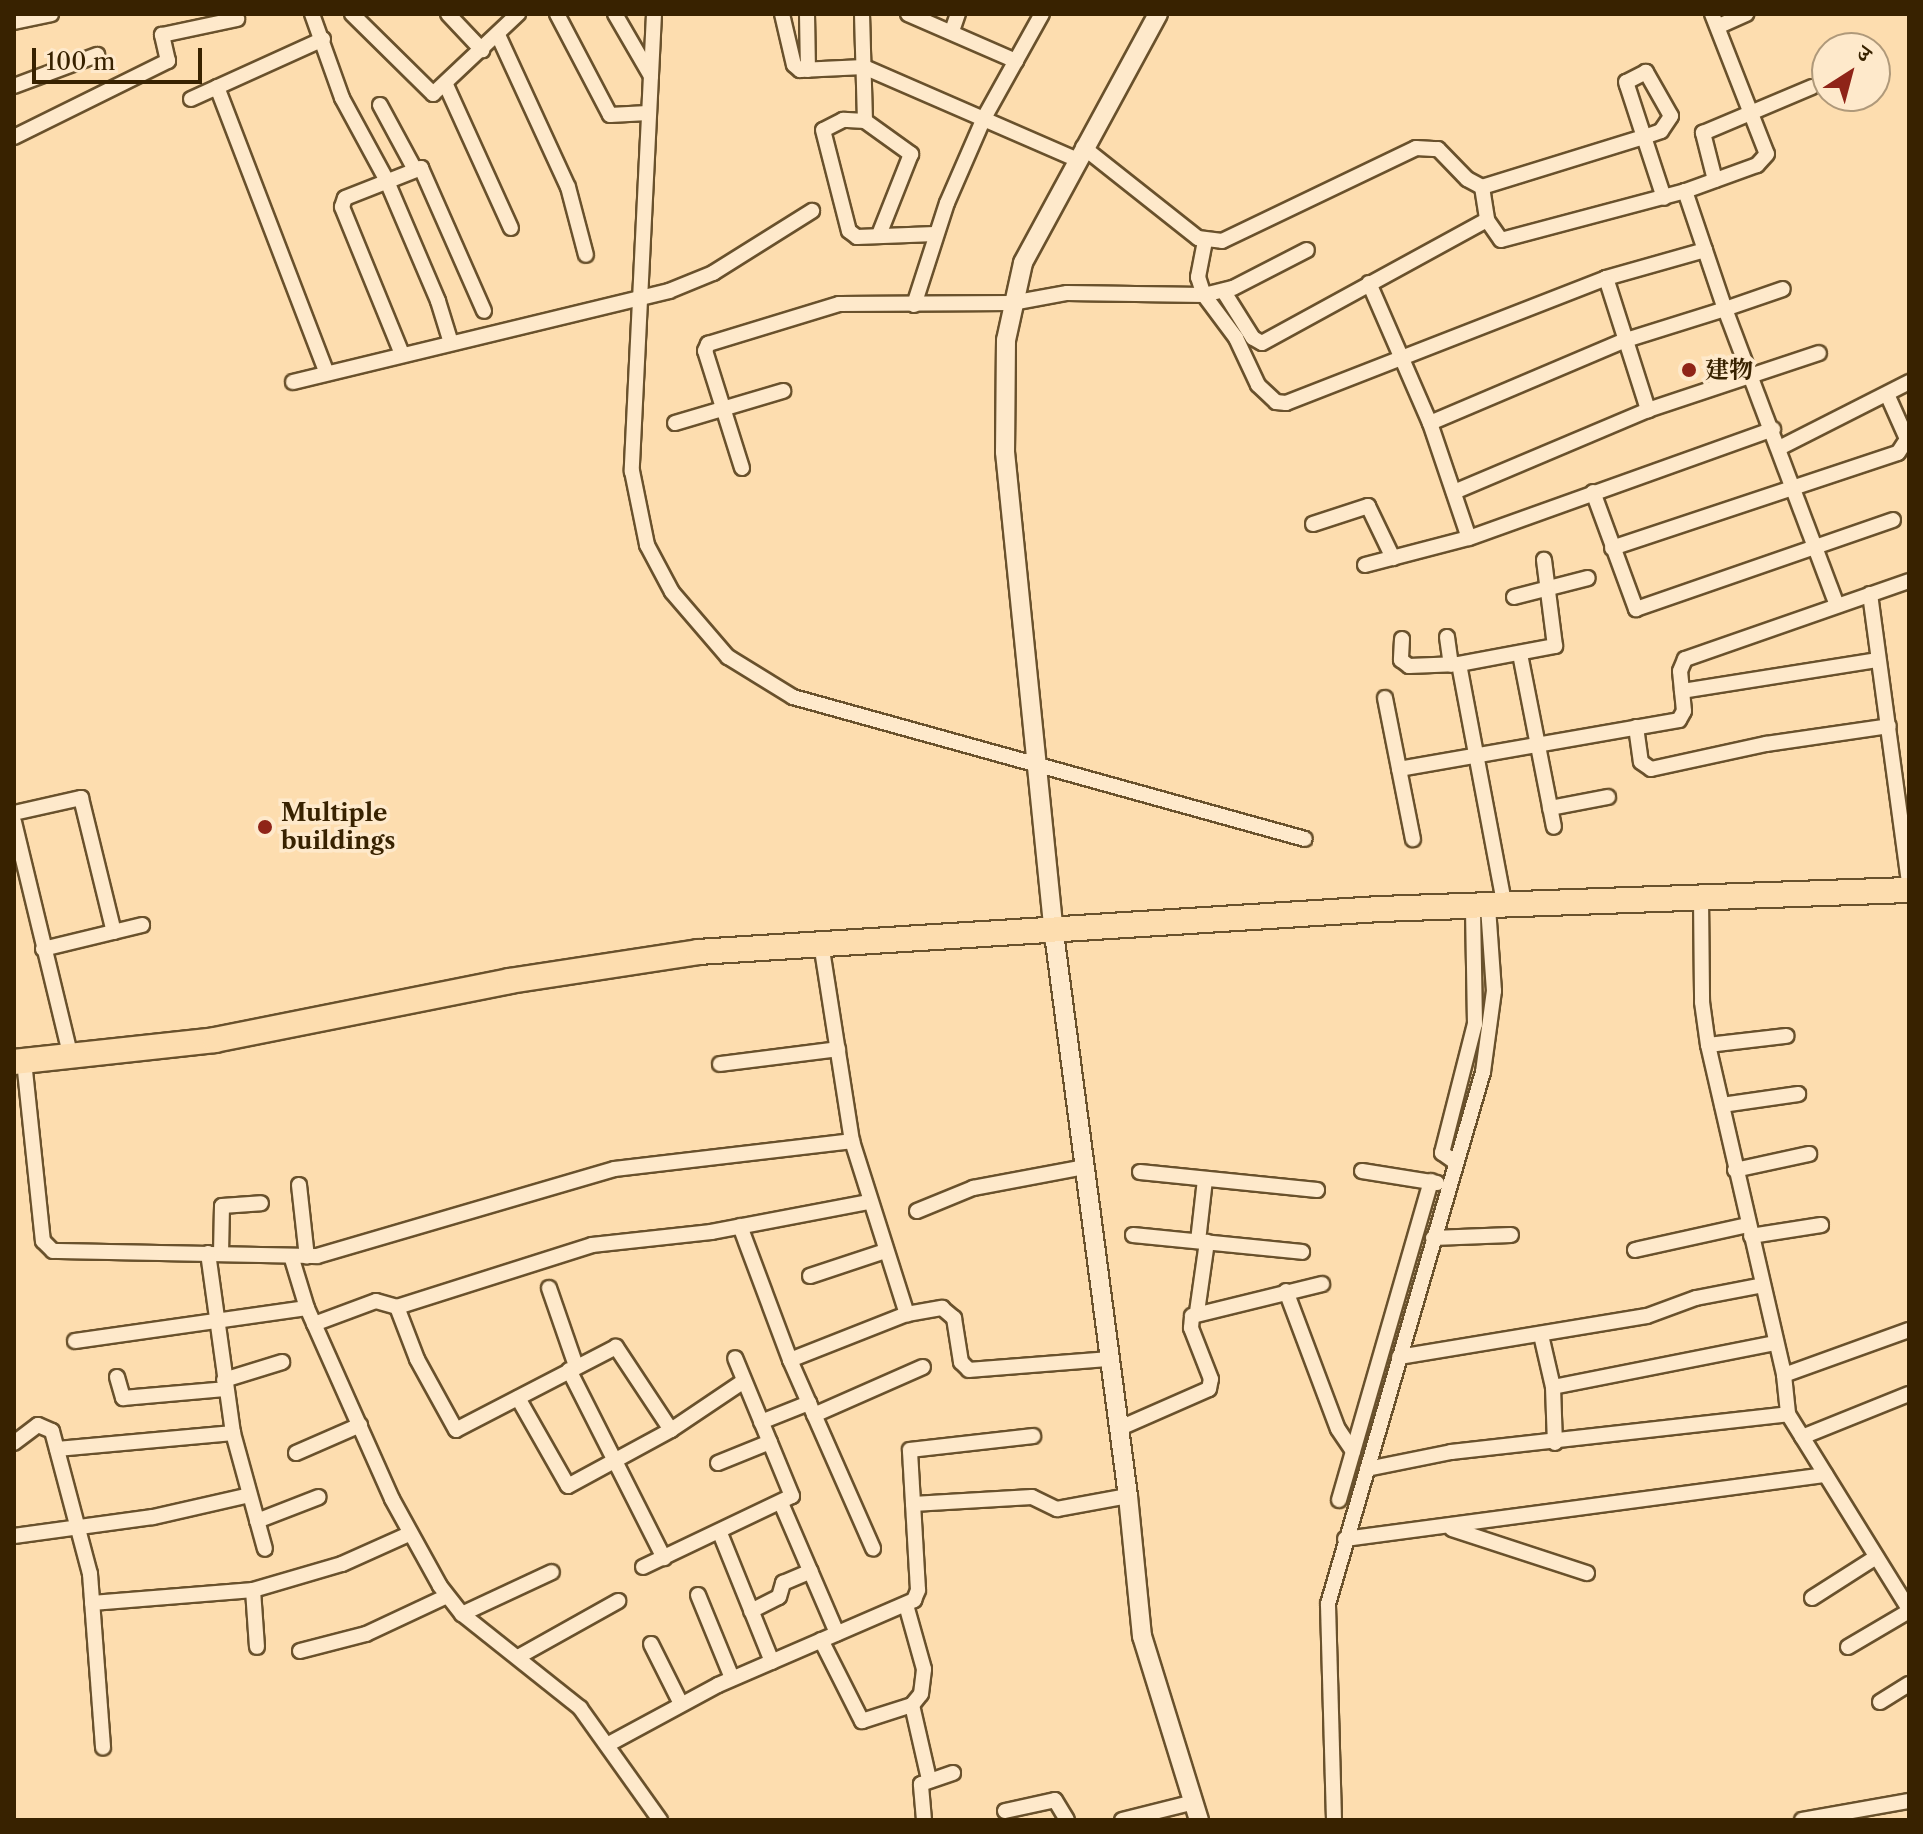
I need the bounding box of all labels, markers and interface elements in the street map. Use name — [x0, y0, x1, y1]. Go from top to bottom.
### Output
scale bar — [36, 32, 206, 82]
north arrow — [1811, 32, 1891, 112]
text: उ — [1852, 40, 1877, 68]
text: 100 m — [46, 47, 115, 76]
place label: 建物 — [1705, 356, 1753, 384]
marker: 建物 — [1680, 361, 1698, 379]
place label: Multiple buildings — [281, 799, 395, 855]
marker: Multiple buildings — [256, 818, 274, 836]

